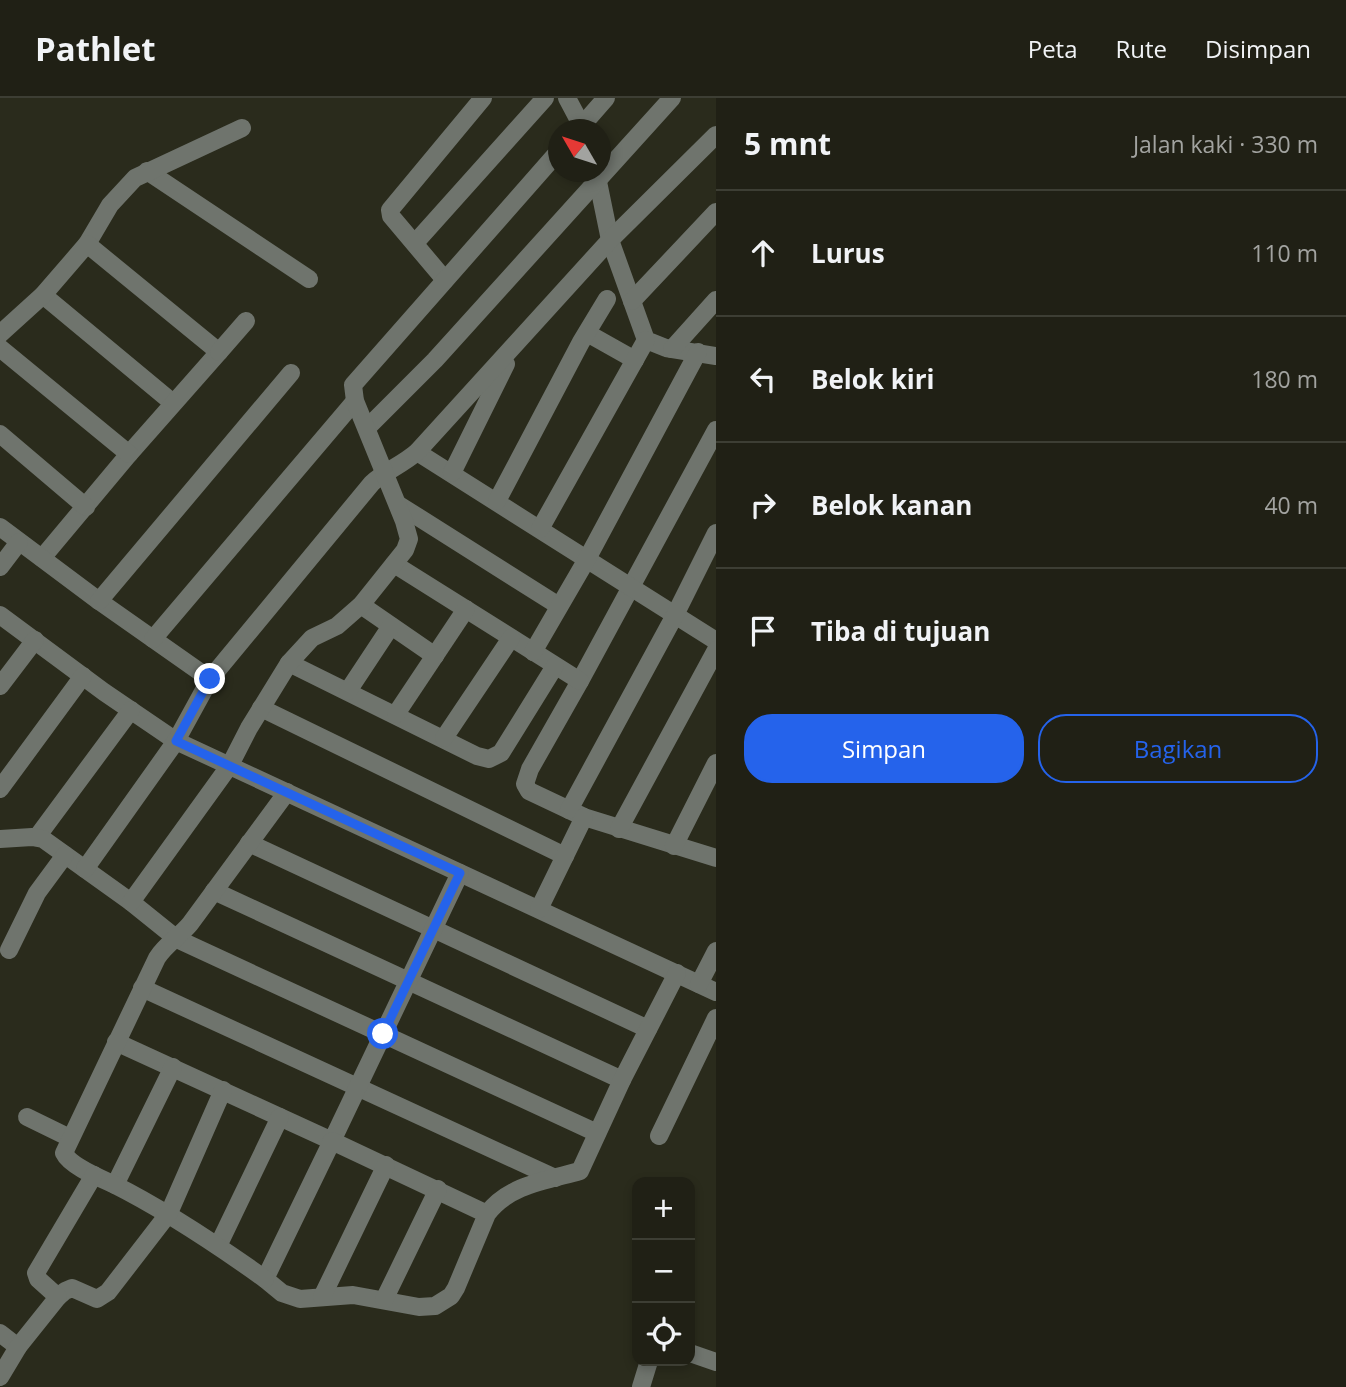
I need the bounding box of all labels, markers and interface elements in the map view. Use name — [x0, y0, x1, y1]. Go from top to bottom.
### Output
text: Pathlet — [35, 26, 156, 71]
text: Peta — [1028, 32, 1078, 65]
text: Rute — [1116, 32, 1167, 65]
text: Disimpan — [1205, 32, 1311, 65]
north arrow — [548, 119, 611, 182]
text: 5 mnt — [744, 123, 831, 164]
text: Jalan kaki · 330 m — [1133, 128, 1318, 160]
icon: ahead — [744, 234, 782, 272]
text: Lurus — [811, 235, 885, 271]
text: 110 m — [1251, 237, 1318, 269]
icon: left — [744, 360, 782, 398]
text: Belok kiri — [811, 361, 935, 397]
text: 180 m — [1251, 363, 1318, 395]
icon: right — [744, 486, 782, 524]
text: Belok kanan — [811, 487, 972, 523]
text: 40 m — [1264, 489, 1318, 521]
icon: arrive — [744, 612, 782, 650]
text: Tiba di tujuan — [811, 613, 990, 649]
route end — [194, 663, 225, 694]
button: Simpan — [744, 714, 1024, 783]
button: Bagikan — [1038, 714, 1318, 783]
route start — [367, 1018, 398, 1049]
map controls — [632, 1177, 695, 1366]
button: + — [632, 1177, 695, 1240]
button: − — [632, 1240, 695, 1303]
button: locate — [632, 1303, 695, 1366]

